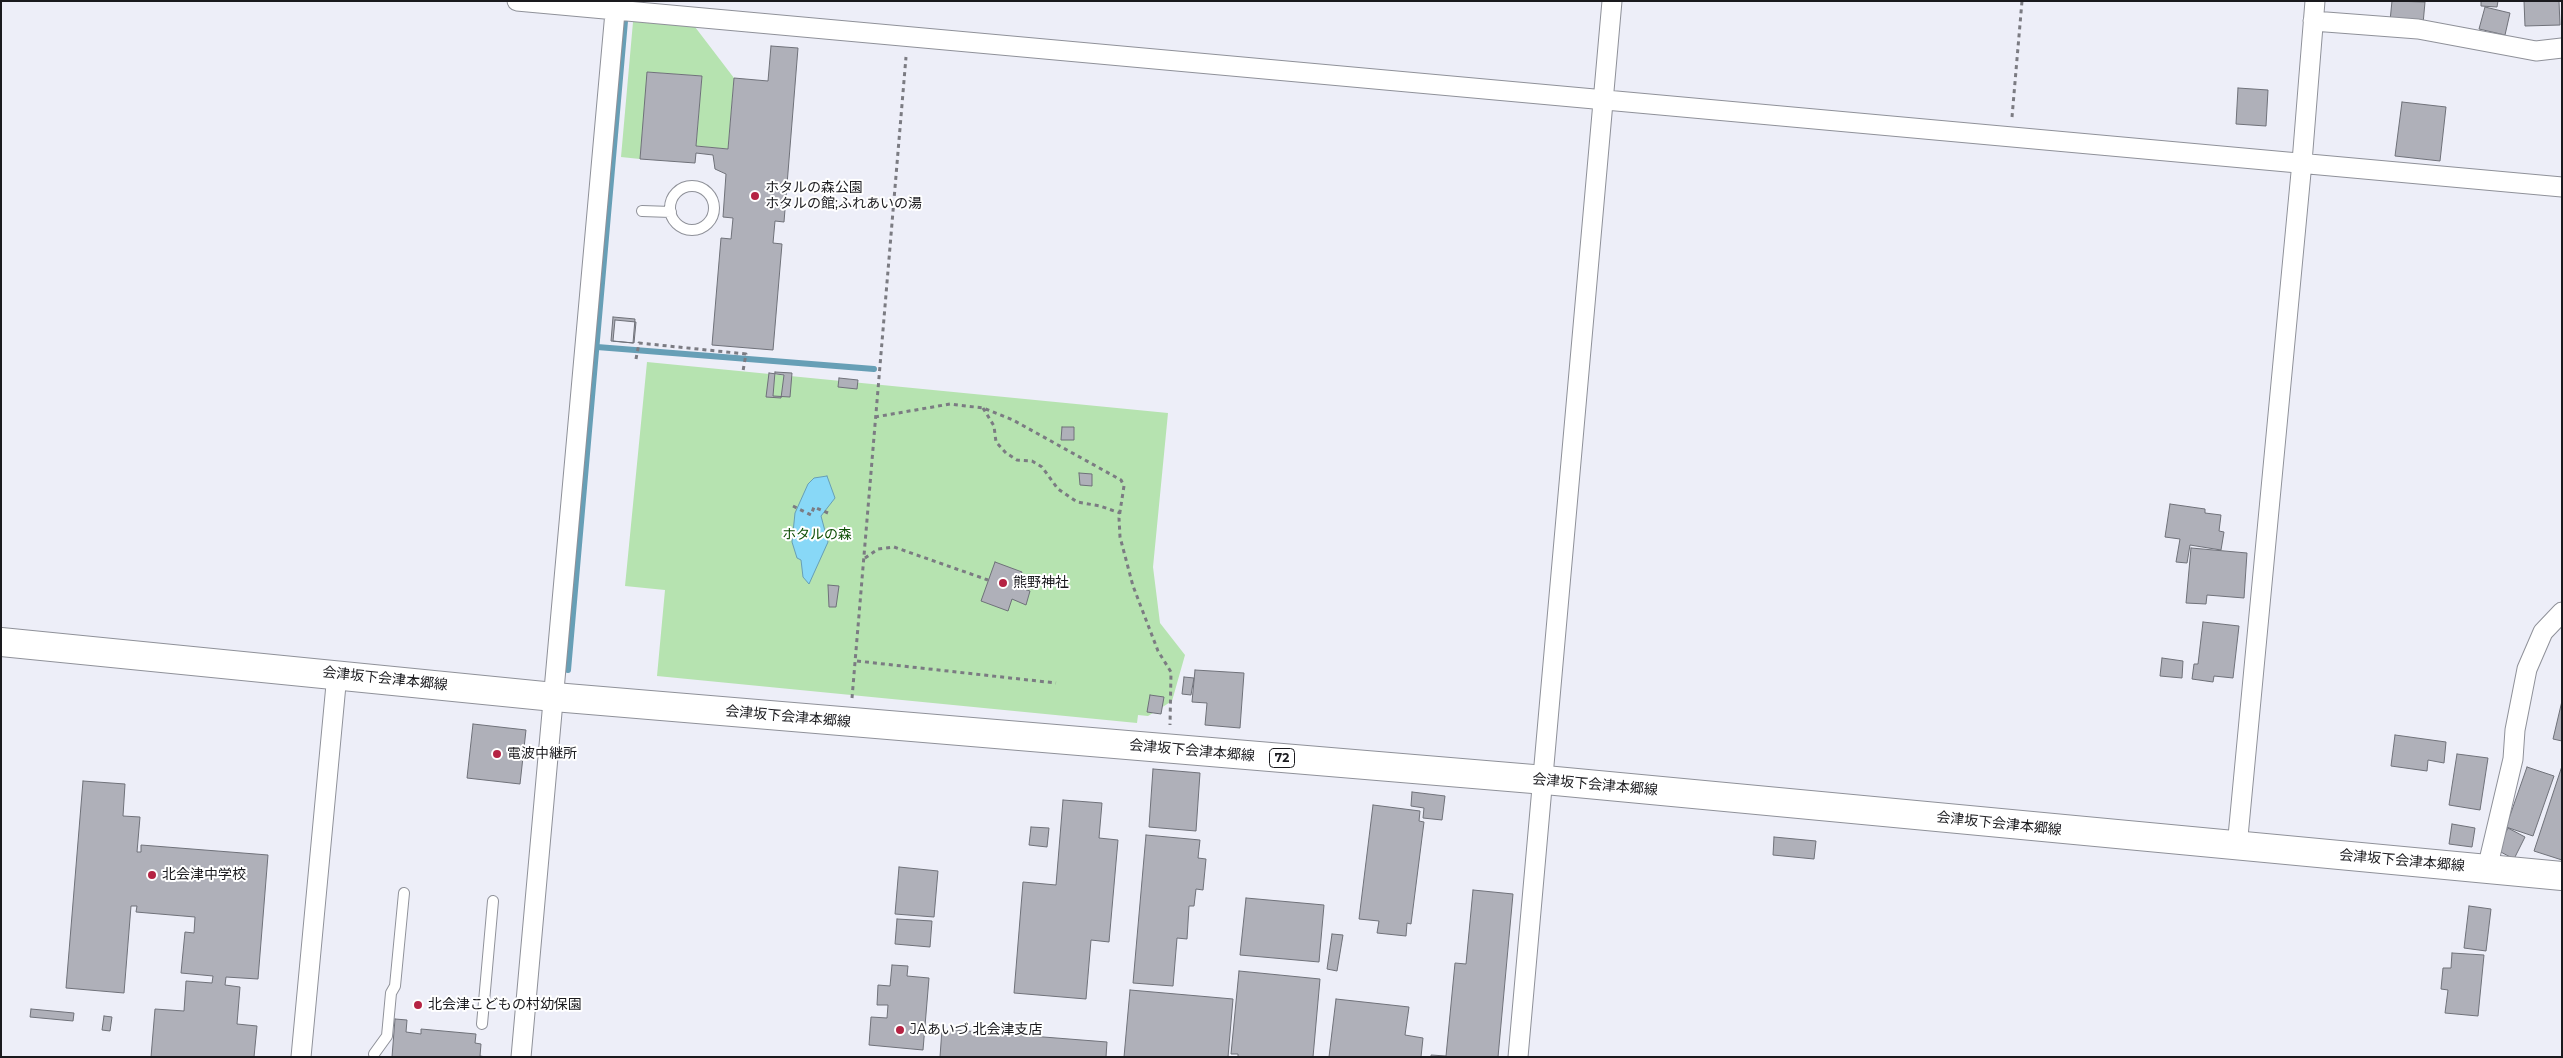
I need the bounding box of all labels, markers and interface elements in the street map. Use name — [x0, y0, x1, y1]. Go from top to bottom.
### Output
place label: ホタルの森公園 ホタルの館;ふれあいの湯 — [765, 180, 922, 212]
marker: ホタルの森公園 ホタルの館;ふれあいの湯 — [749, 190, 761, 202]
park label: ホタルの森 — [782, 527, 852, 543]
place label: 熊野神社 — [1013, 575, 1069, 591]
marker: 熊野神社 — [997, 577, 1009, 589]
street label: 会津坂下会津本郷線 — [321, 664, 449, 694]
street label: 会津坂下会津本郷線 — [725, 703, 851, 731]
street label: 会津坂下会津本郷線 — [1129, 737, 1255, 765]
place label: 電波中継所 — [507, 746, 577, 762]
marker: 電波中継所 — [491, 748, 503, 760]
road number: 72 — [1270, 748, 1294, 768]
street label: 会津坂下会津本郷線 — [1532, 771, 1658, 799]
street label: 会津坂下会津本郷線 — [1935, 809, 2063, 839]
street label: 会津坂下会津本郷線 — [2339, 847, 2465, 875]
place label: 北会津中学校 — [162, 867, 246, 883]
marker: 北会津中学校 — [146, 869, 158, 881]
place label: 北会津こどもの村幼保園 — [428, 997, 582, 1013]
marker: 北会津こどもの村幼保園 — [412, 999, 424, 1011]
place label: JAあいづ 北会津支店 — [910, 1022, 1043, 1038]
marker: JAあいづ 北会津支店 — [894, 1024, 906, 1036]

